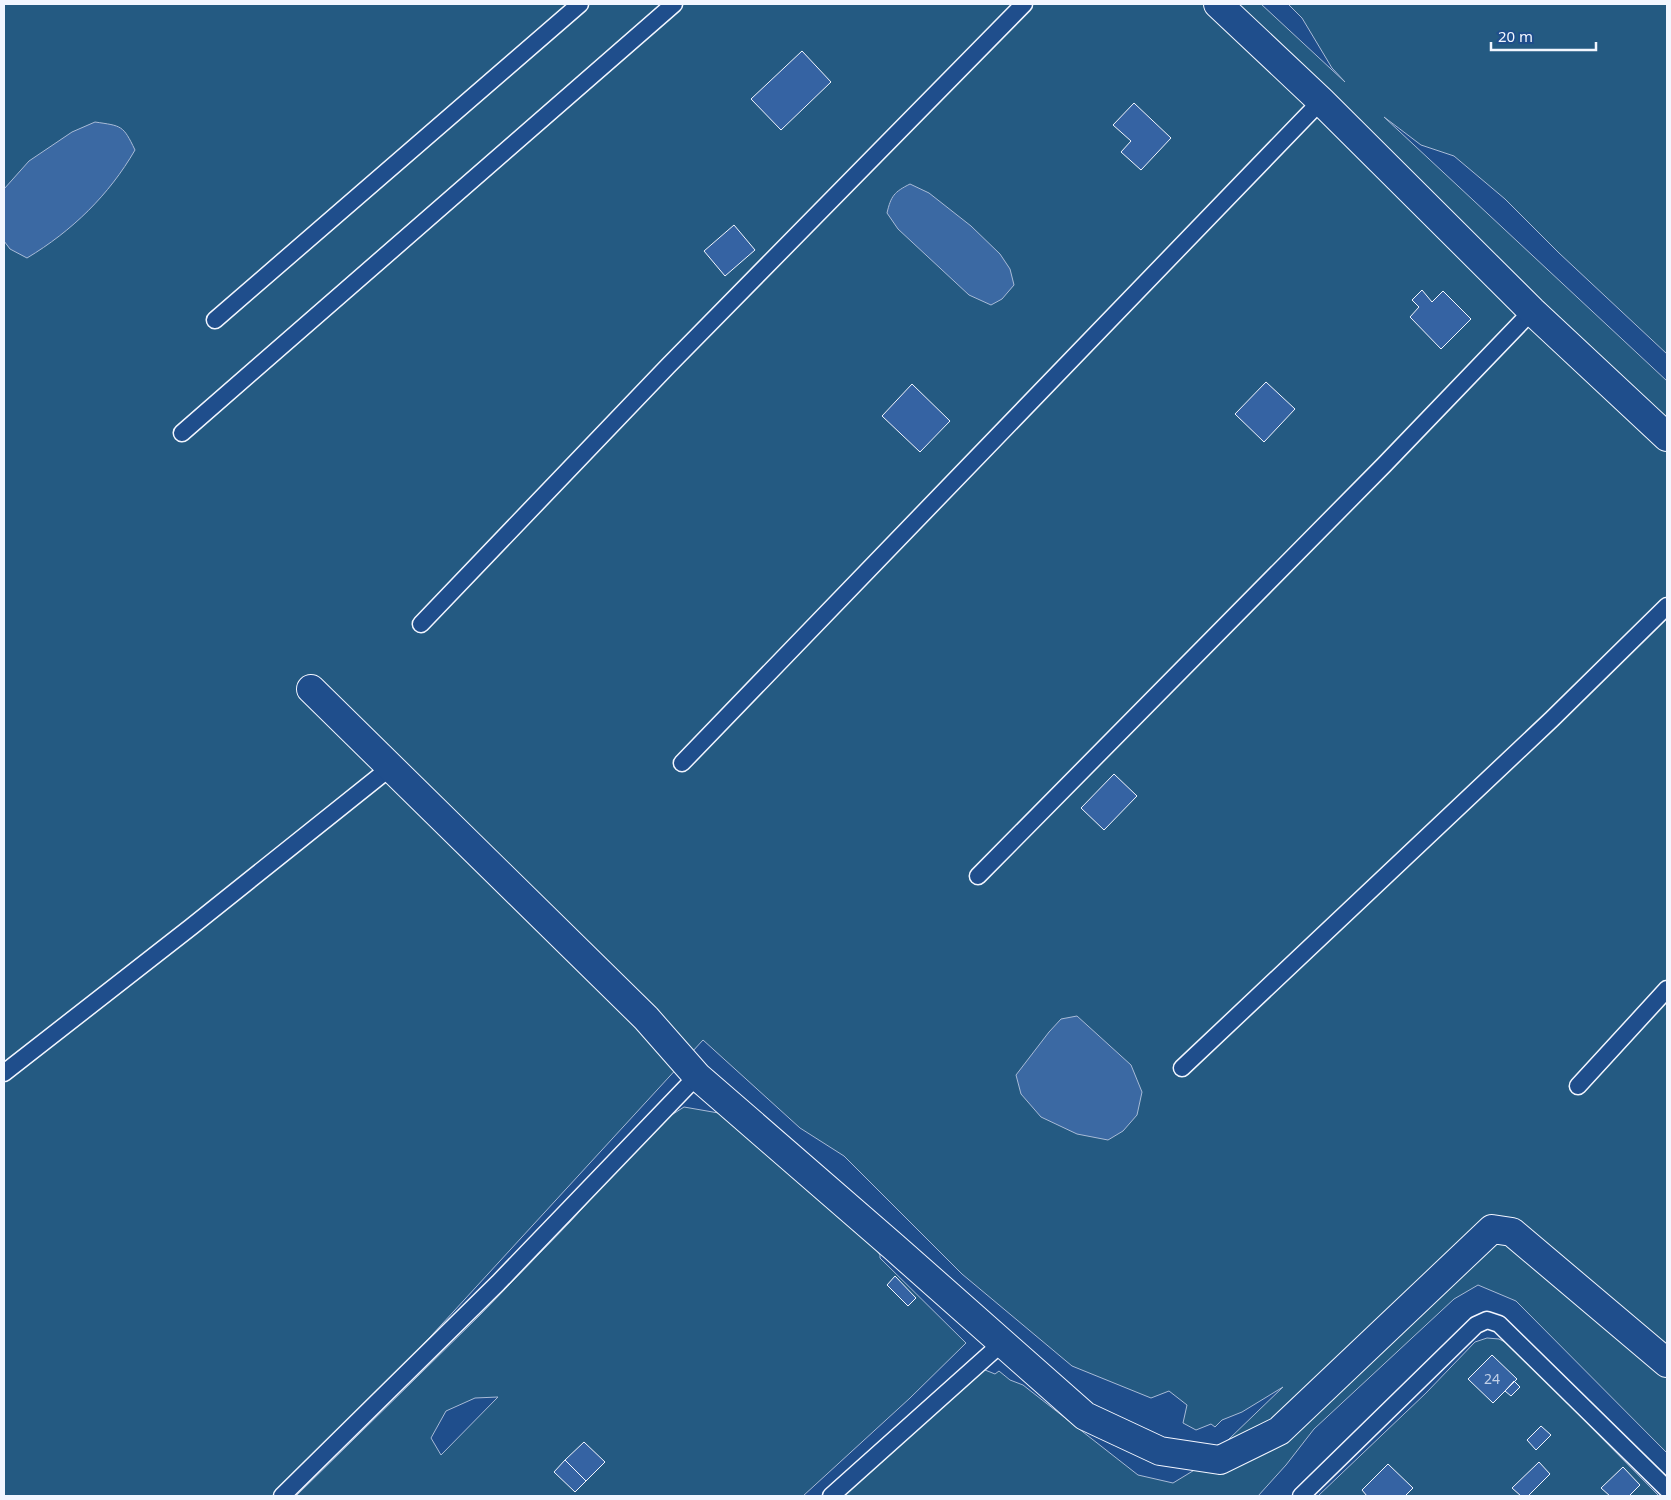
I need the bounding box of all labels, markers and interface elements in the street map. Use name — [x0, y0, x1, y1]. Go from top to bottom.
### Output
scale bar — [1491, 20, 1596, 52]
text: 20 m — [1498, 26, 1533, 46]
house number: 24 — [1484, 1369, 1500, 1388]

